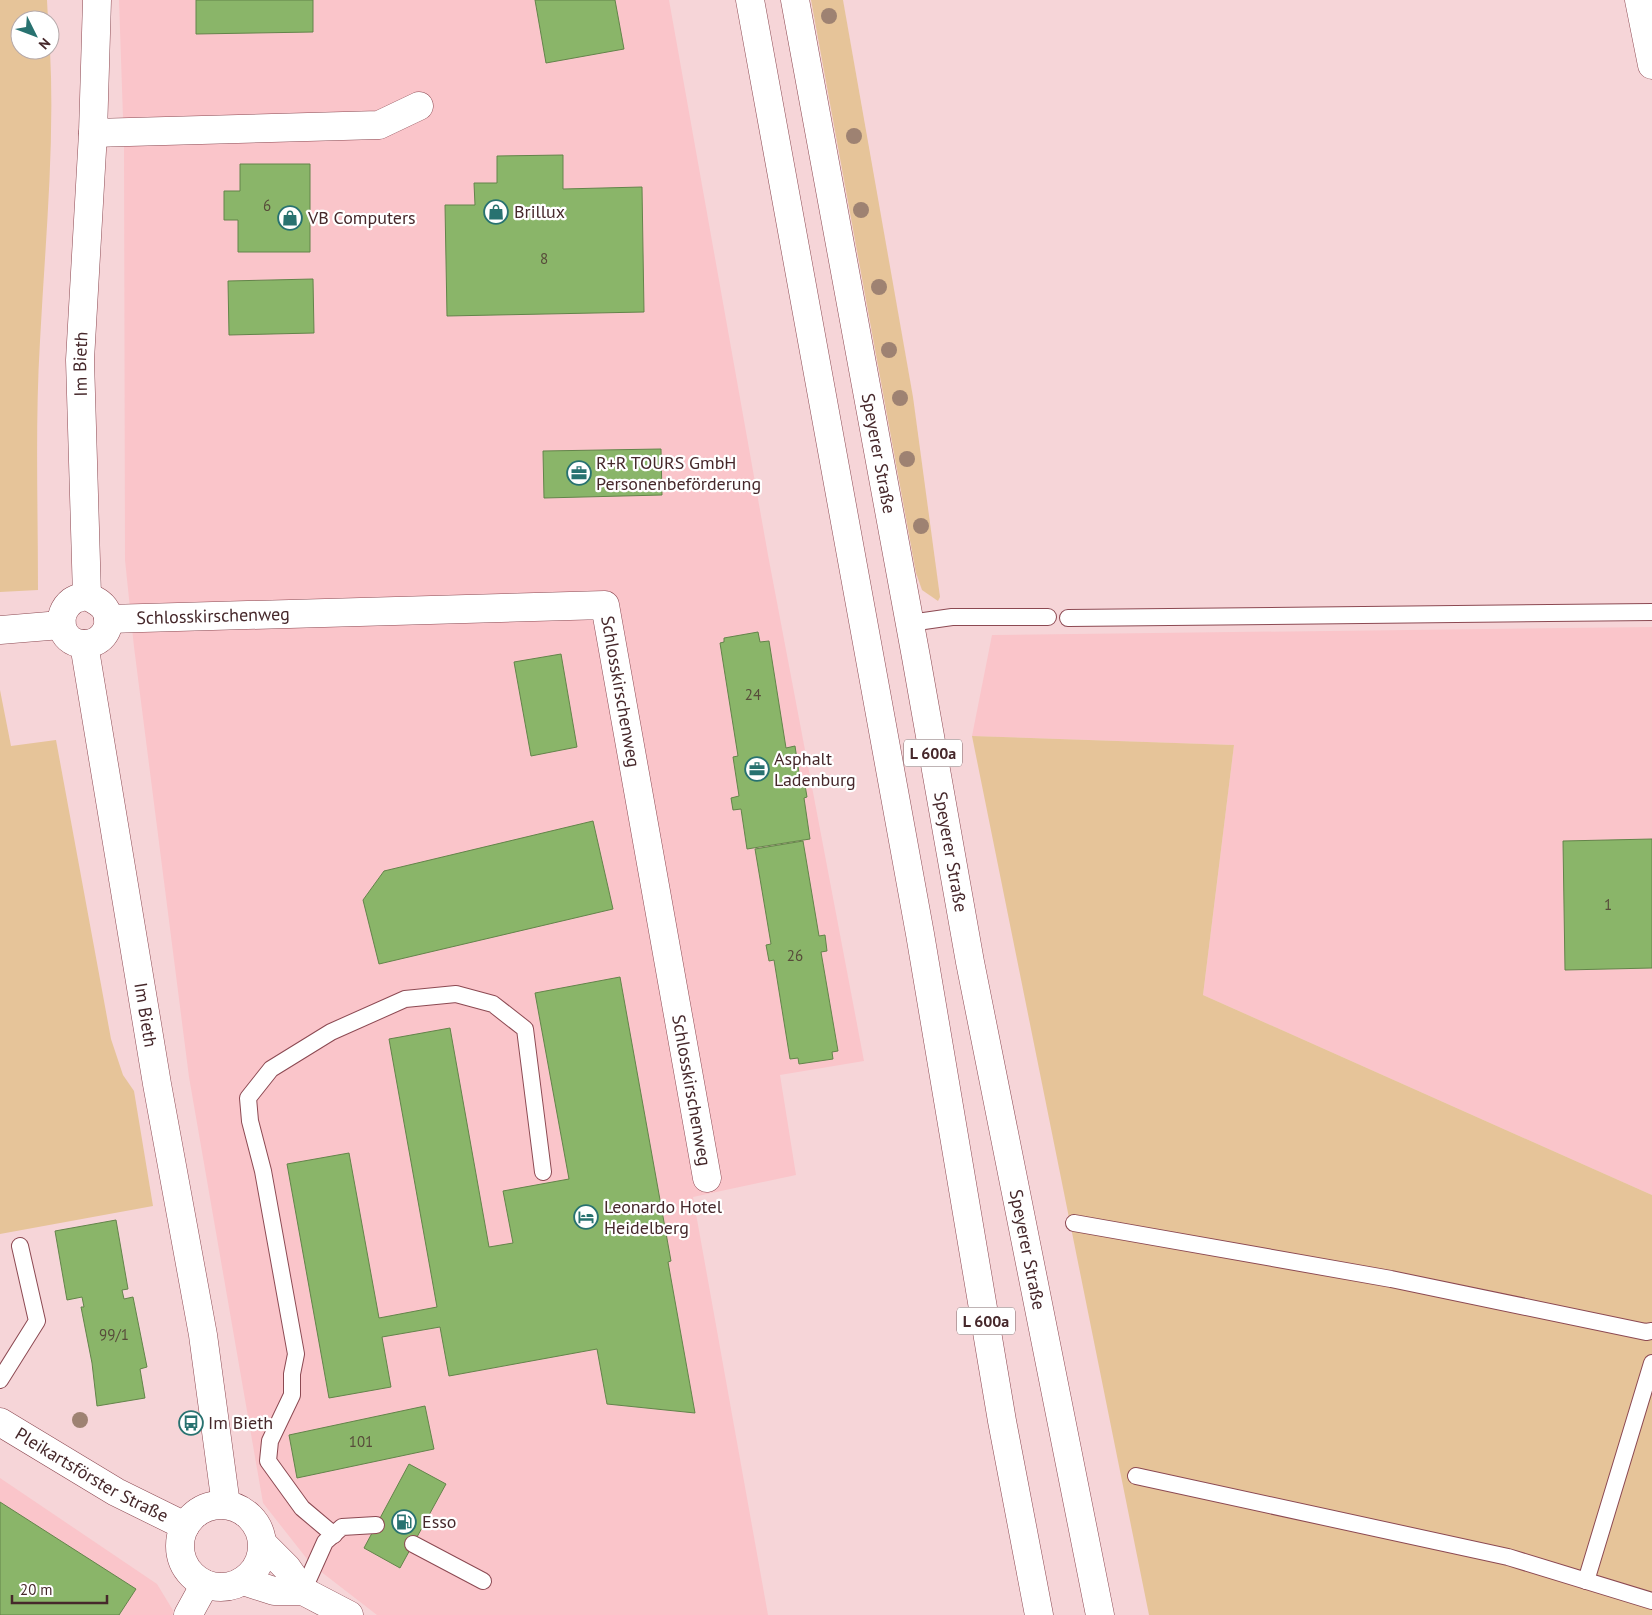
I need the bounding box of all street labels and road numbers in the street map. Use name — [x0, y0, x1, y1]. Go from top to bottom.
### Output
street label: Im Bieth — [68, 331, 93, 397]
street label: Speyerer Straße — [857, 391, 901, 515]
street label: Schlosskirschenweg — [136, 602, 290, 629]
street label: Schlosskirschenweg — [596, 614, 646, 769]
road number: L 600a — [904, 740, 962, 766]
street label: Speyerer Straße — [929, 790, 973, 914]
street label: Im Bieth — [129, 981, 163, 1049]
street label: Schlosskirschenweg — [667, 1013, 717, 1168]
street label: Speyerer Straße — [1005, 1187, 1051, 1312]
road number: L 600a — [957, 1308, 1015, 1334]
street label: Pleikartsförster Straße — [11, 1422, 172, 1527]

